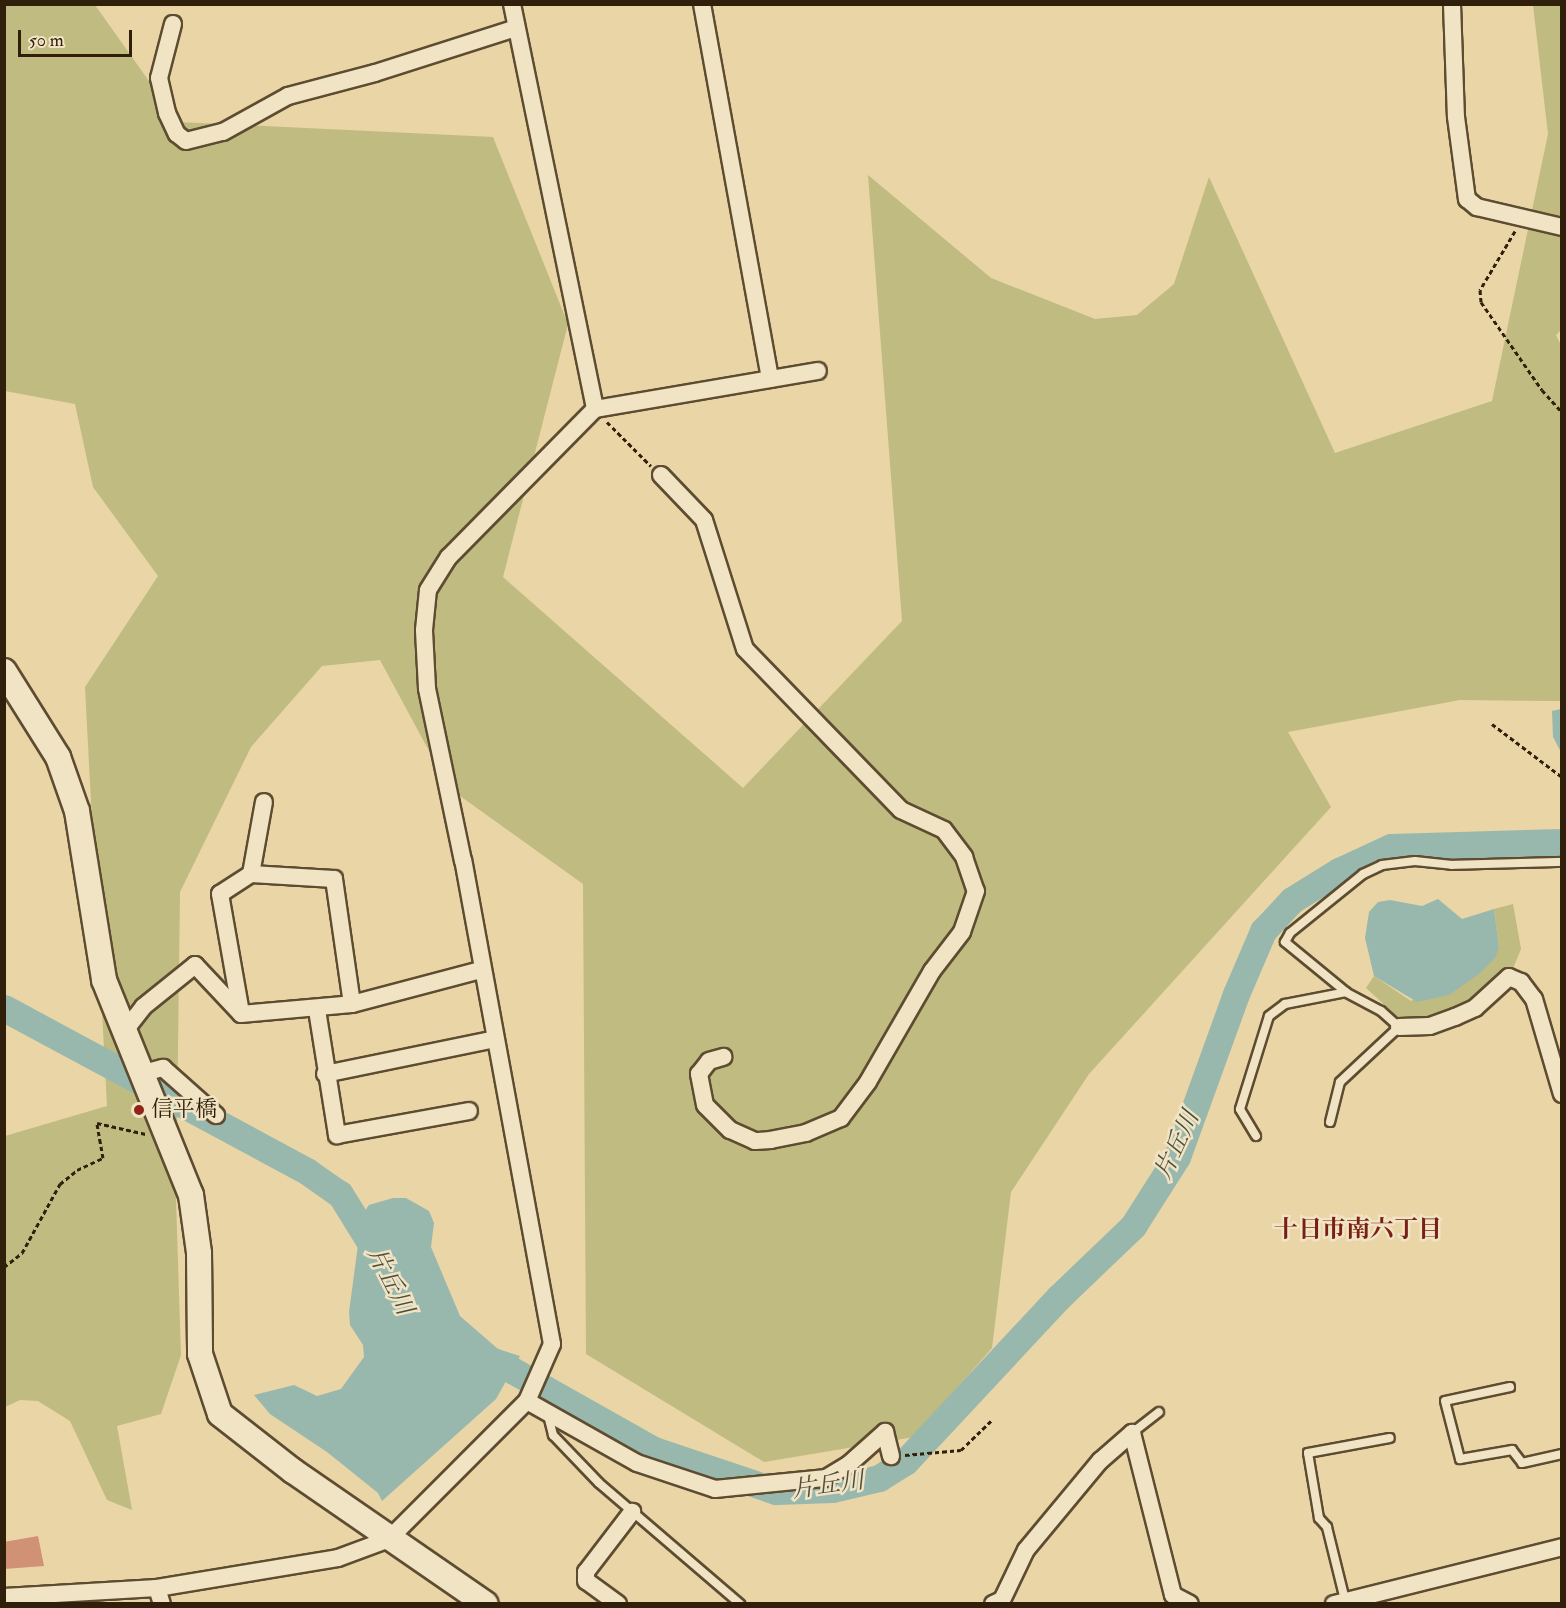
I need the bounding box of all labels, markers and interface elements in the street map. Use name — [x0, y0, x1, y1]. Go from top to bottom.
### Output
scale bar — [21, 18, 135, 56]
text: 50 m — [29, 29, 64, 52]
place label: 信平橋 — [151, 1097, 217, 1123]
marker: 信平橋 — [132, 1103, 146, 1117]
water label: 片丘川 — [1149, 1106, 1205, 1184]
district label: 十日市南六丁目 — [1274, 1216, 1442, 1244]
water label: 片丘川 — [361, 1242, 419, 1320]
water label: 片丘川 — [790, 1466, 866, 1504]

